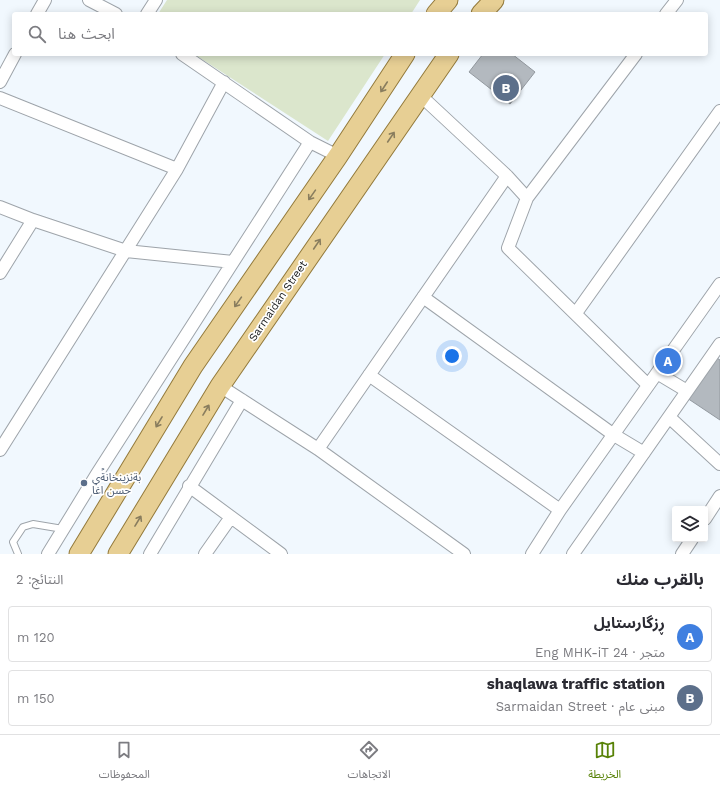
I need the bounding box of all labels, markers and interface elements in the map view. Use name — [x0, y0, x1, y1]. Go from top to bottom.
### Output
search box — [12, 12, 708, 56]
icon: search — [26, 23, 48, 45]
text: ابحث هنا — [58, 25, 115, 43]
pin: B — [493, 73, 519, 103]
one-way arrow — [380, 81, 388, 92]
one-way arrow — [387, 132, 395, 143]
one-way arrow — [308, 189, 316, 200]
one-way arrow — [313, 239, 321, 250]
street label: Sarmaidan Street — [246, 258, 310, 344]
one-way arrow — [234, 296, 242, 307]
your location — [442, 346, 462, 366]
pin: A — [655, 346, 681, 376]
one-way arrow — [202, 404, 210, 416]
one-way arrow — [155, 416, 163, 427]
place label: بةنزينخانةًي حسن اغا — [92, 467, 141, 497]
marker: بةنزينخانةًي حسن اغا — [79, 478, 89, 488]
map controls — [672, 506, 708, 542]
button: layers — [672, 506, 708, 542]
one-way arrow — [134, 516, 142, 527]
text: بالقرب منك — [616, 569, 704, 589]
text: النتائج: 2 — [16, 572, 63, 587]
text: ڕزگارستایل — [594, 614, 665, 632]
text: 120 m — [17, 630, 55, 645]
text: A — [686, 630, 694, 645]
text: متجر · Eng MHK-iT 24 — [535, 645, 665, 660]
text: shaqlawa traffic station — [487, 675, 665, 693]
text: 150 m — [17, 691, 55, 706]
text: B — [686, 691, 694, 706]
text: مبنى عام · Sarmaidan Street — [496, 699, 665, 714]
tab: المحفوظات — [99, 739, 150, 786]
tab: الاتجاهات — [348, 739, 391, 786]
tab: الخريطة — [588, 739, 621, 786]

